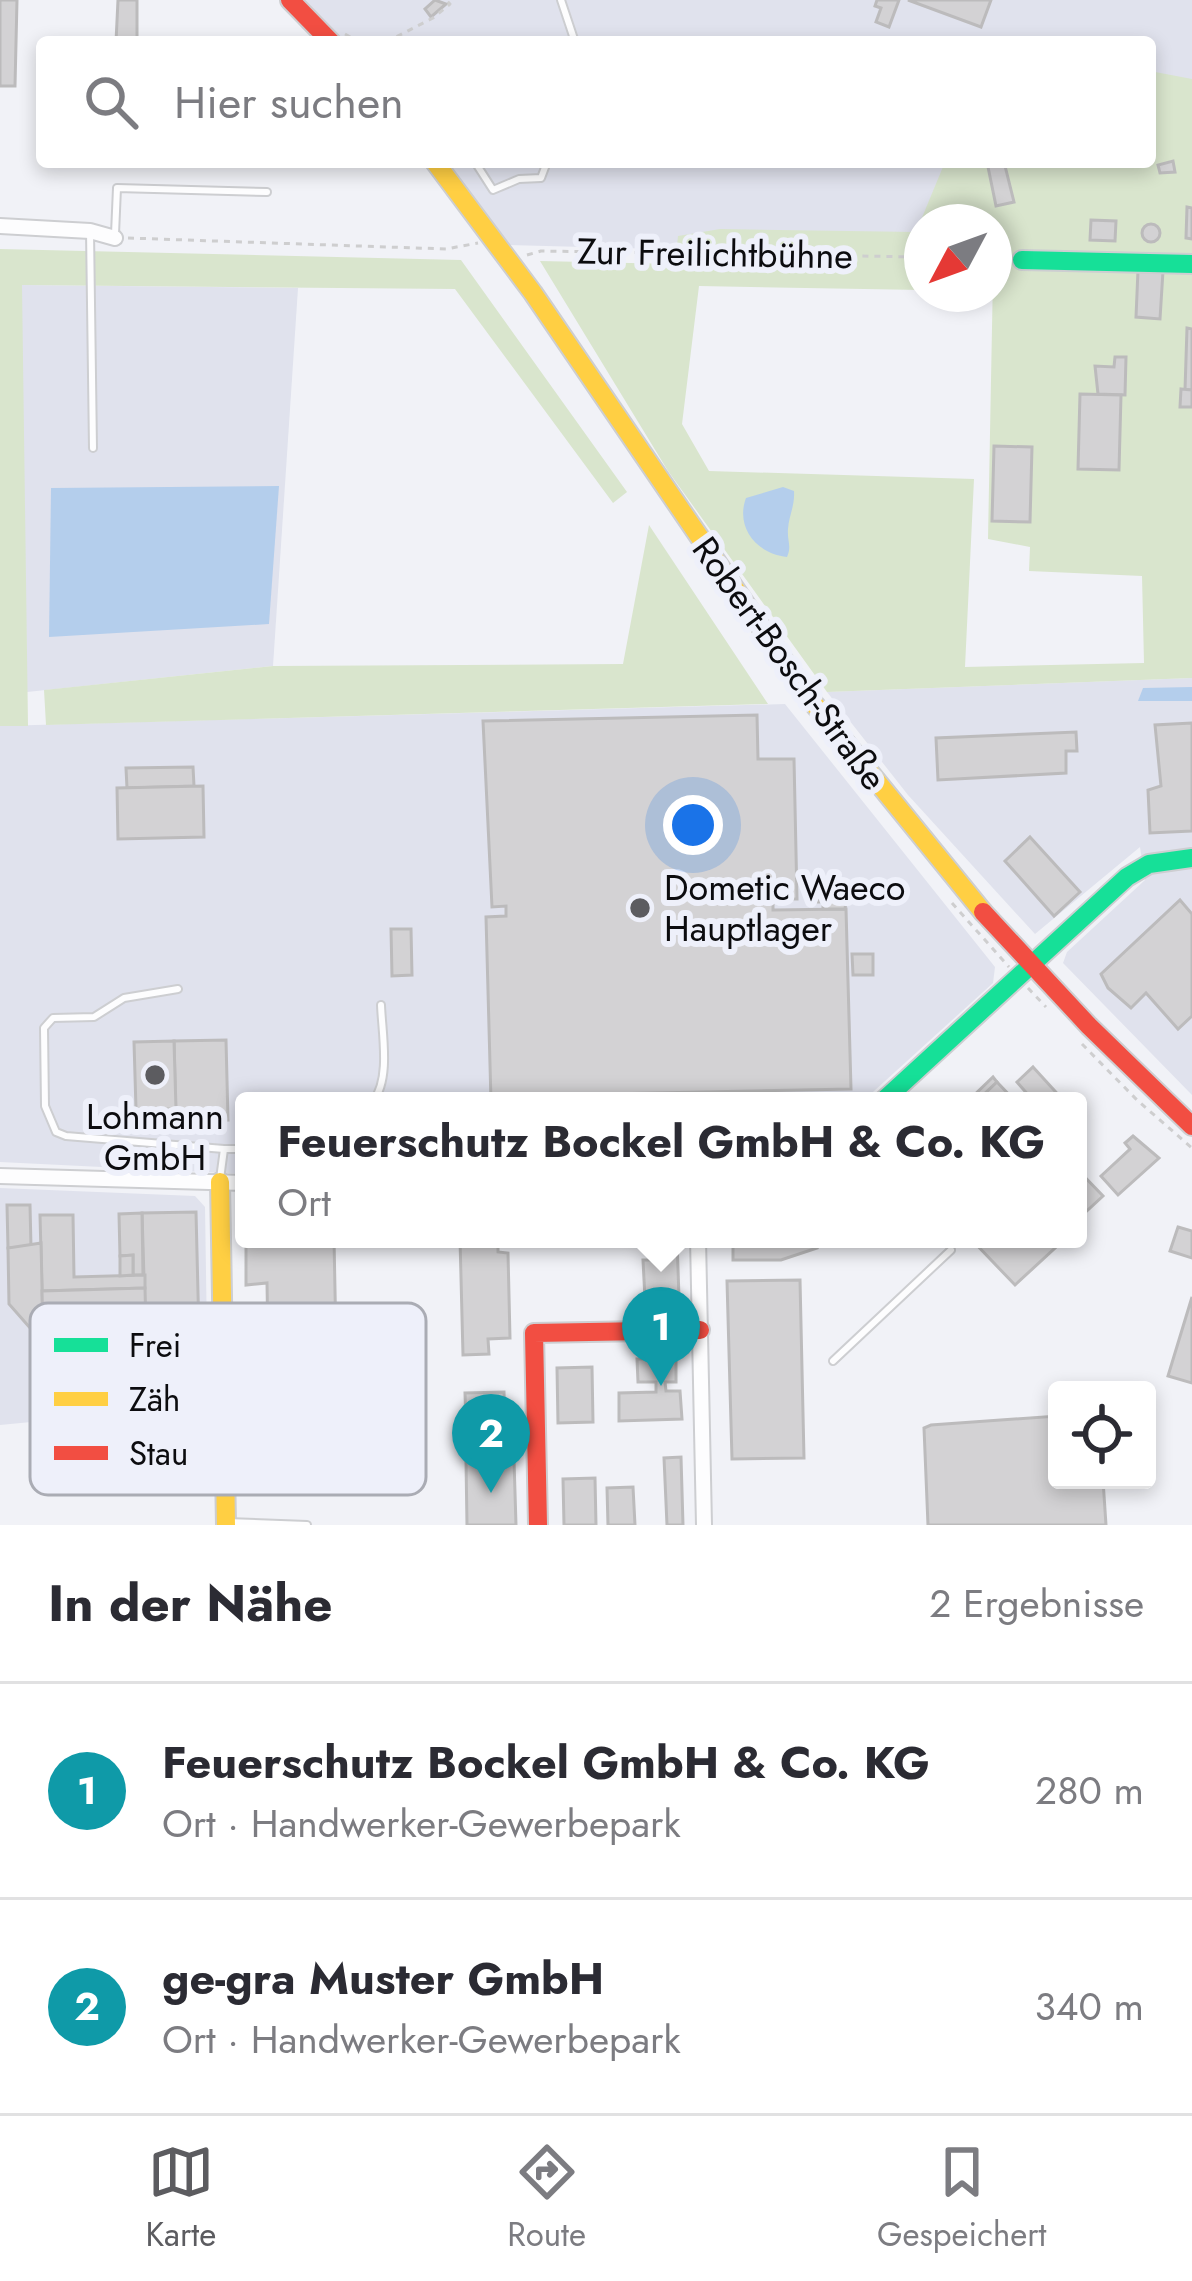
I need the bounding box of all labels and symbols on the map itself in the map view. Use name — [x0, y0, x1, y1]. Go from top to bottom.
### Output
north arrow — [904, 204, 1012, 312]
street label: Zur Freilichtbühne — [577, 225, 853, 281]
street label: Robert-Bosch-Straße — [680, 525, 900, 801]
your location — [663, 795, 723, 855]
place label: Dometic Waeco Hauptlager — [664, 861, 906, 954]
marker: Dometic Waeco Hauptlager — [627, 895, 653, 921]
marker: Lohmann GmbH — [142, 1062, 168, 1088]
place label: Lohmann GmbH — [86, 1090, 224, 1183]
pin: 1 — [622, 1287, 700, 1386]
legend — [30, 1303, 426, 1495]
text: Frei — [129, 1322, 181, 1369]
text: Zäh — [129, 1376, 180, 1423]
pin: 2 — [452, 1394, 530, 1493]
text: Stau — [129, 1430, 188, 1477]

